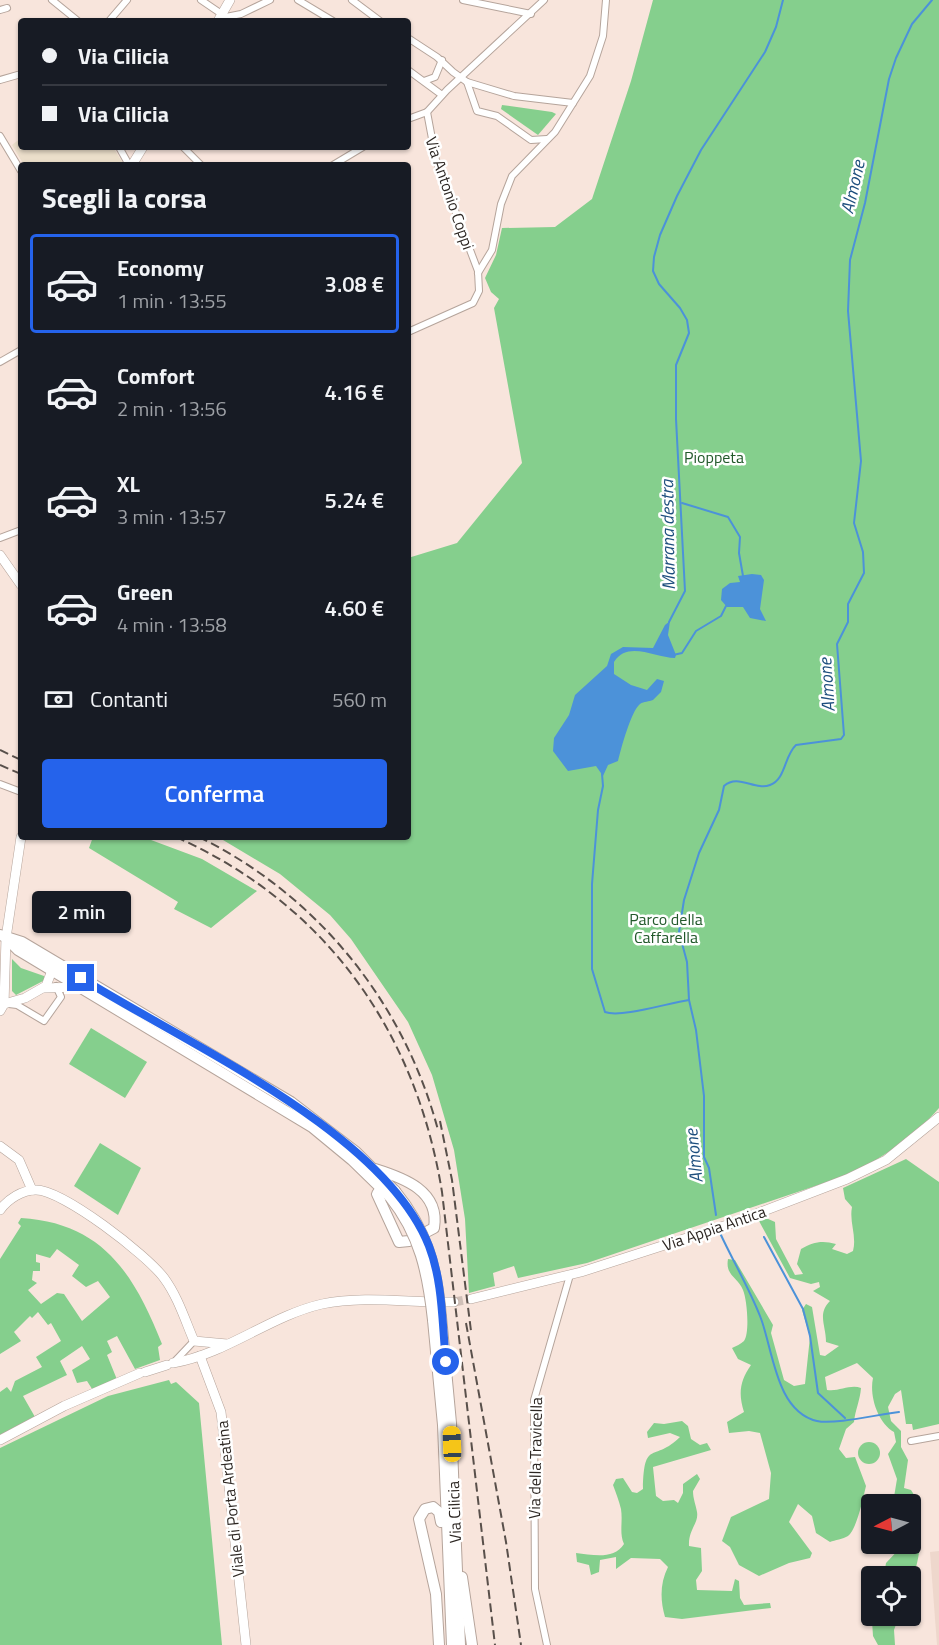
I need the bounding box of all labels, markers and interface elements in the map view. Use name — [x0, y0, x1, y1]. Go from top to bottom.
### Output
text: Via Cilicia — [78, 39, 169, 73]
text: Via Cilicia — [78, 97, 169, 131]
street label: Via Antonio Coppi — [419, 133, 481, 253]
water label: Almone — [833, 156, 872, 216]
text: Scegli la corsa — [42, 177, 207, 218]
text: Economy — [117, 251, 204, 285]
icon: car — [45, 257, 99, 311]
text: 3.08 € — [325, 267, 384, 301]
text: 1 min · 13:55 — [117, 285, 227, 316]
text: Comfort — [117, 359, 195, 393]
icon: car — [45, 365, 99, 419]
text: 4.16 € — [325, 375, 384, 409]
text: 2 min · 13:56 — [117, 393, 227, 424]
park label: Pioppeta — [684, 445, 744, 469]
text: XL — [117, 467, 140, 501]
icon: car — [45, 473, 99, 527]
water label: Marrana destra — [653, 479, 682, 590]
text: 5.24 € — [325, 483, 384, 517]
text: 3 min · 13:57 — [117, 501, 227, 532]
text: Green — [117, 575, 173, 609]
icon: car — [45, 581, 99, 635]
text: 4.60 € — [325, 591, 384, 625]
text: 4 min · 13:58 — [117, 609, 227, 640]
water label: Almone — [811, 655, 842, 713]
text: Contanti — [90, 682, 168, 716]
icon: cash — [42, 683, 75, 716]
text: 560 m — [332, 684, 387, 715]
button: Conferma — [42, 759, 387, 828]
callout: 2 min — [32, 891, 130, 933]
text: 2 min — [57, 896, 106, 927]
park label: Parco della Caffarella — [629, 907, 703, 949]
route end — [67, 964, 94, 991]
water label: Almone — [677, 1126, 710, 1184]
street label: Via Appia Antica — [659, 1199, 769, 1257]
route start — [432, 1348, 459, 1375]
street label: Via della Travicella — [522, 1397, 548, 1519]
street label: Viale di Porta Ardeatina — [210, 1420, 250, 1578]
car — [442, 1426, 462, 1462]
street label: Via Cilicia — [441, 1480, 467, 1544]
north arrow — [861, 1494, 921, 1554]
map controls — [861, 1494, 921, 1626]
button: locate — [861, 1566, 921, 1626]

